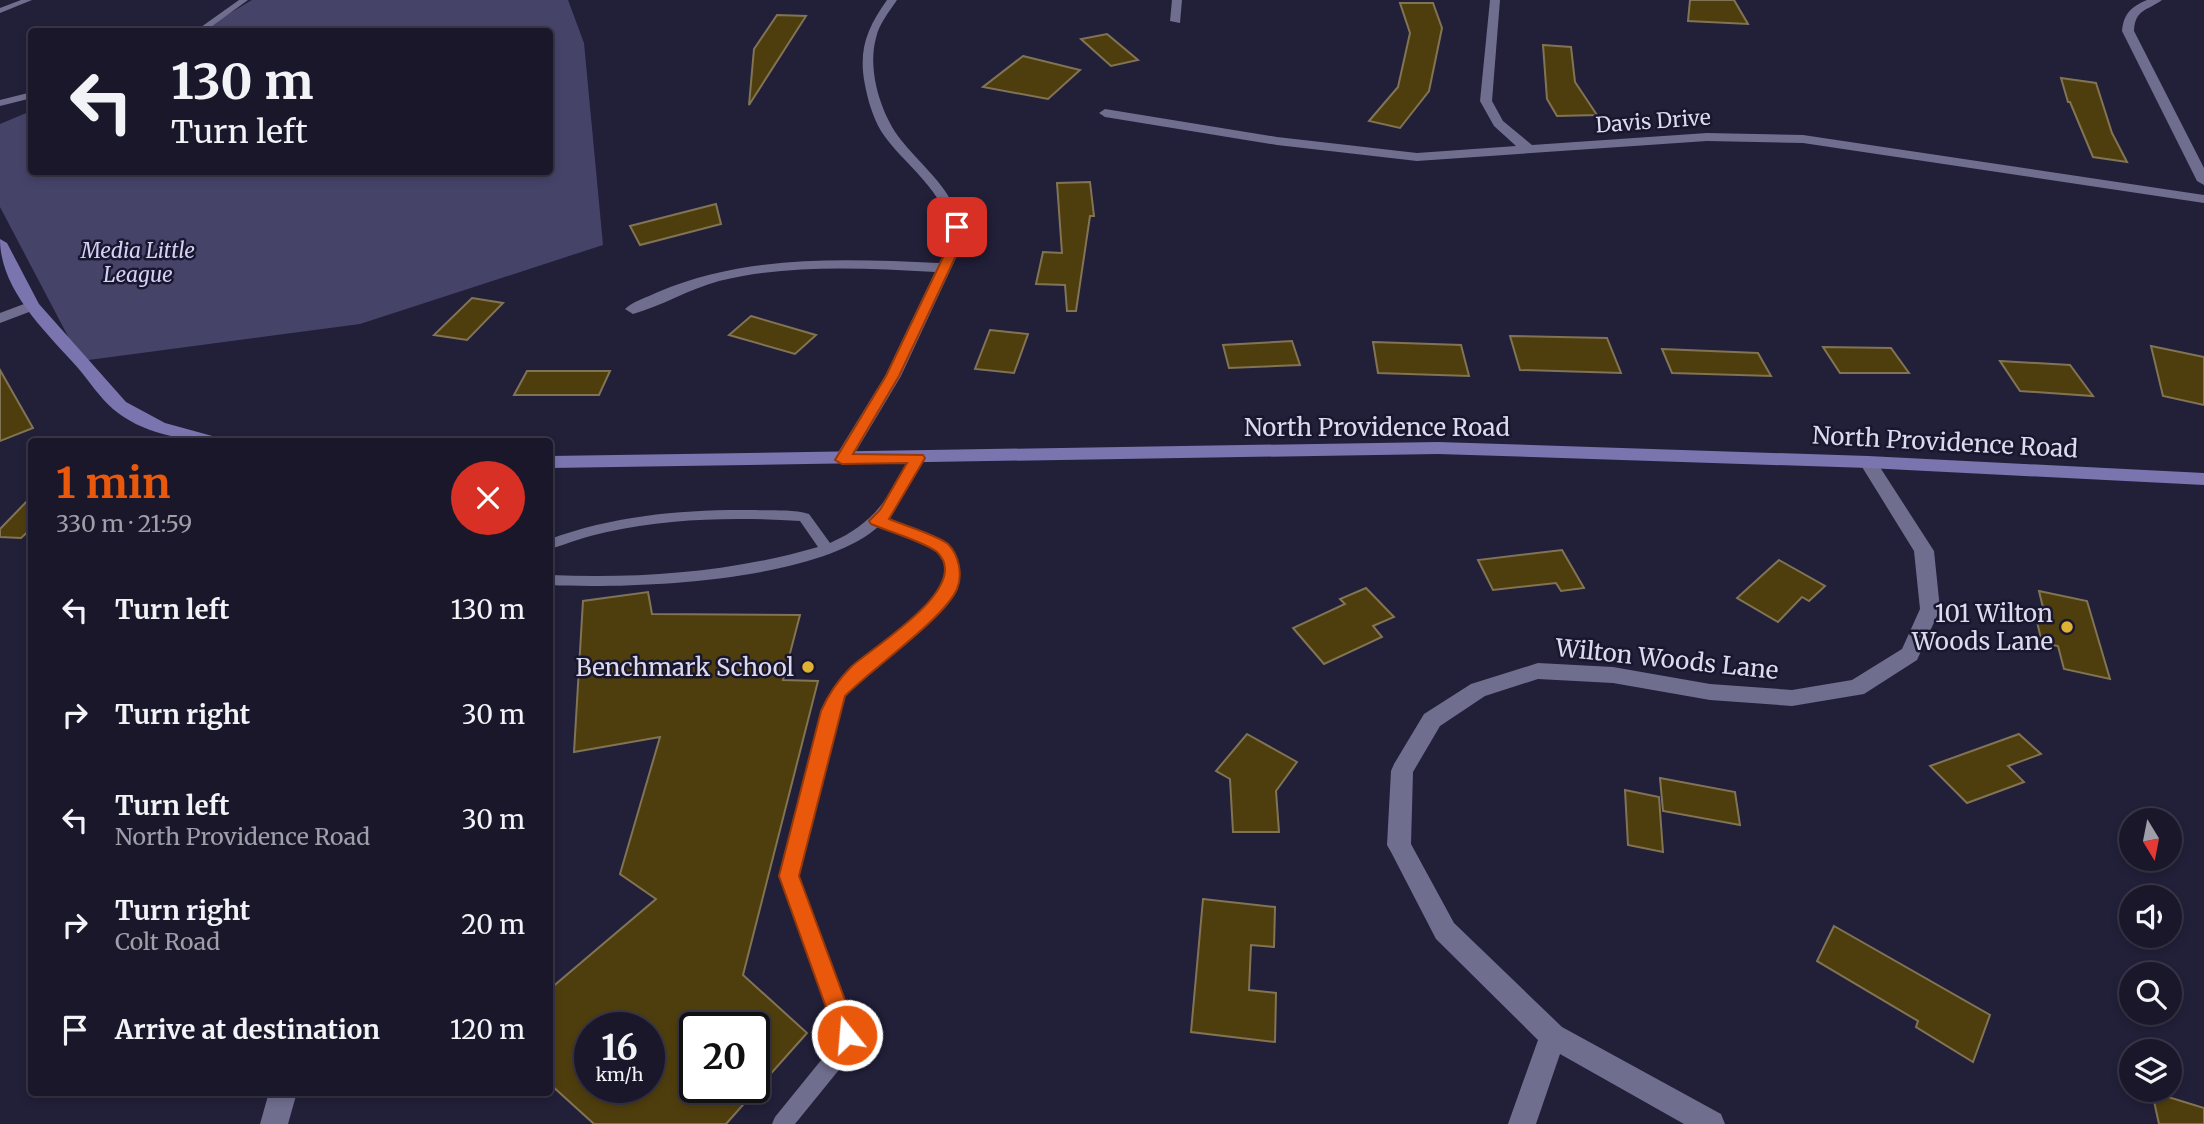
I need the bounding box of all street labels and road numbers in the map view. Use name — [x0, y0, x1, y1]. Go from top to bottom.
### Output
street label: Davis Drive — [1594, 104, 1712, 138]
street label: North Providence Road — [1244, 412, 1510, 443]
street label: North Providence Road — [1811, 420, 2079, 464]
street label: Wilton Woods Lane — [1553, 632, 1780, 686]

